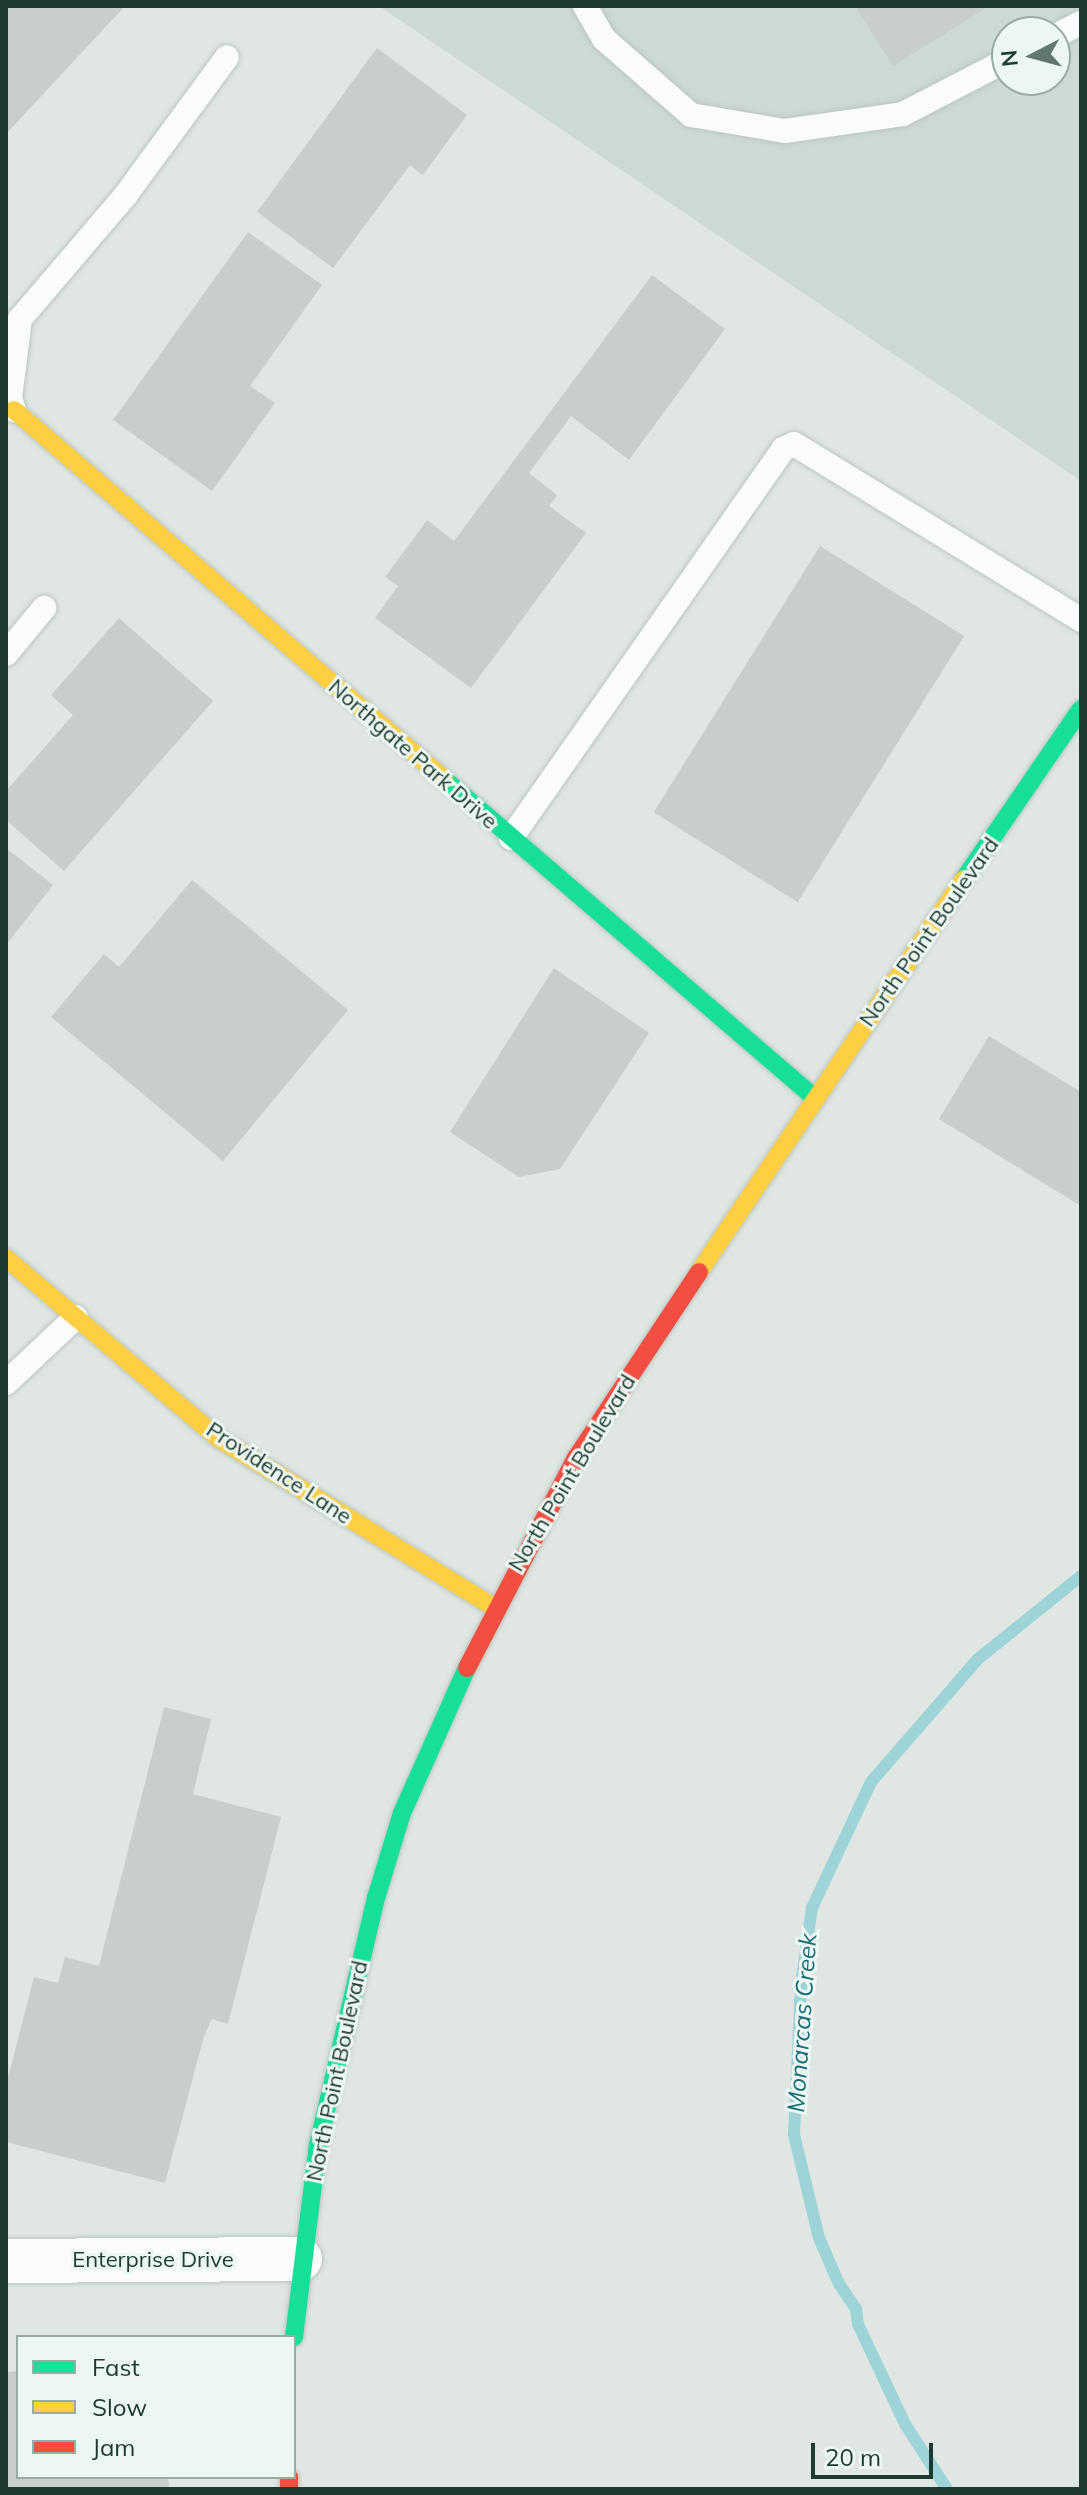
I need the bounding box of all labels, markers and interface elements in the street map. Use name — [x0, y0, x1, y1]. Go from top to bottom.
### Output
north arrow — [991, 16, 1071, 96]
text: N — [994, 49, 1024, 68]
street label: Northgate Park Drive — [323, 673, 503, 835]
street label: North Point Boulevard — [854, 832, 1004, 1032]
street label: North Point Boulevard — [503, 1370, 641, 1576]
street label: Providence Lane — [201, 1416, 357, 1530]
water label: Monarcas Creek — [781, 1933, 823, 2113]
street label: North Point Boulevard — [301, 1958, 373, 2184]
street label: Enterprise Drive — [72, 2247, 234, 2273]
legend — [16, 2335, 296, 2479]
text: Fast — [92, 2352, 140, 2382]
text: Slow — [92, 2392, 147, 2422]
scale bar — [815, 2427, 937, 2477]
text: Jam — [92, 2432, 135, 2462]
text: 20 m — [825, 2442, 881, 2472]

